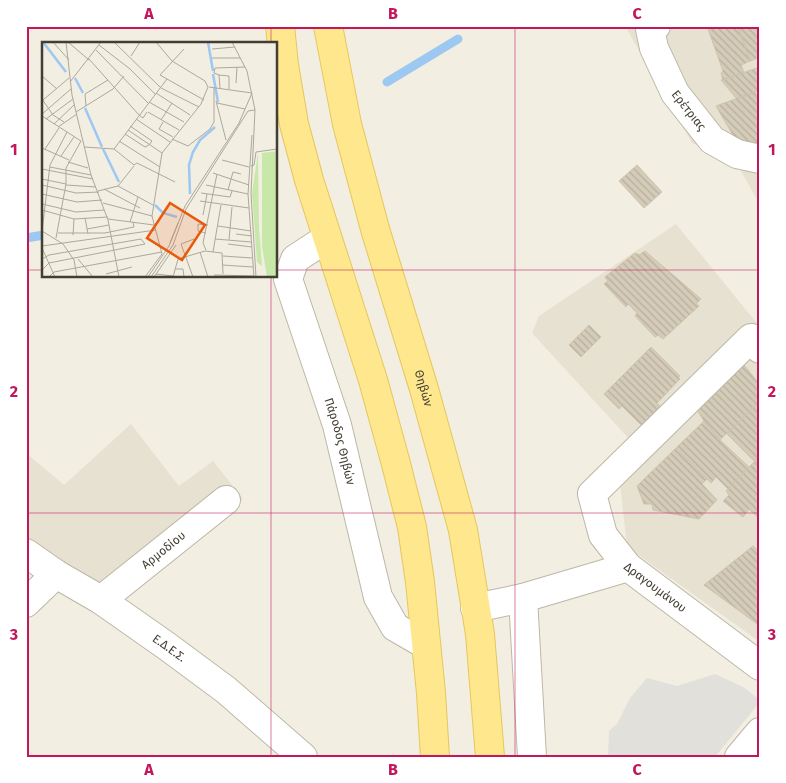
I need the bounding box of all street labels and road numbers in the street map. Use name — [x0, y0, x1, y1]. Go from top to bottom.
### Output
street label: Ερέτριας — [669, 88, 709, 134]
street label: Θηβών — [412, 368, 436, 408]
street label: Πάροδος Θηβών — [321, 396, 358, 487]
street label: Αρμοδίου — [139, 528, 188, 572]
street label: Δραγουμάνου — [621, 559, 689, 615]
street label: Ε.Δ.Ε.Σ. — [150, 631, 189, 665]

